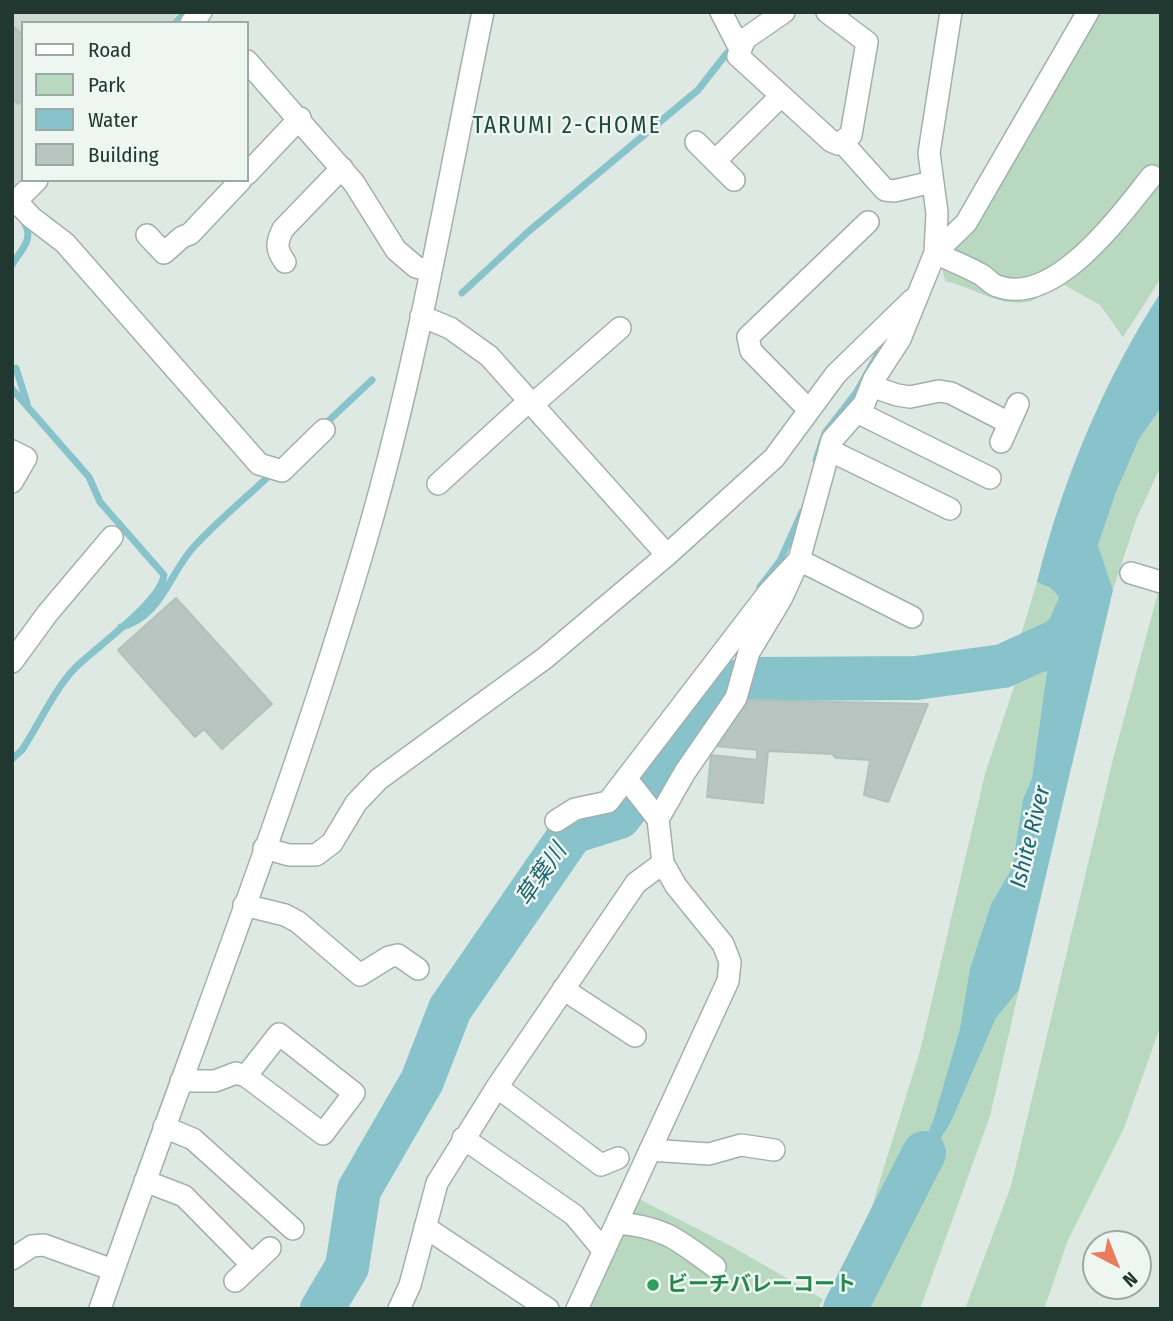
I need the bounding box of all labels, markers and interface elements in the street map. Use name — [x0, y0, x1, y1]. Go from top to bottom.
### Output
legend — [21, 21, 248, 182]
text: Road — [88, 37, 132, 63]
text: Park — [88, 72, 125, 98]
text: Water — [88, 107, 138, 133]
district label: TARUMI 2-CHOME — [474, 113, 660, 141]
text: Building — [88, 142, 159, 168]
water label: Ishite River — [1005, 783, 1057, 891]
water label: 草葉川 — [511, 839, 573, 911]
north arrow — [1082, 1230, 1152, 1300]
text: N — [1118, 1267, 1142, 1292]
place label: ビーチバレーコート — [667, 1272, 856, 1298]
marker: ビーチバレーコート — [645, 1277, 661, 1293]

